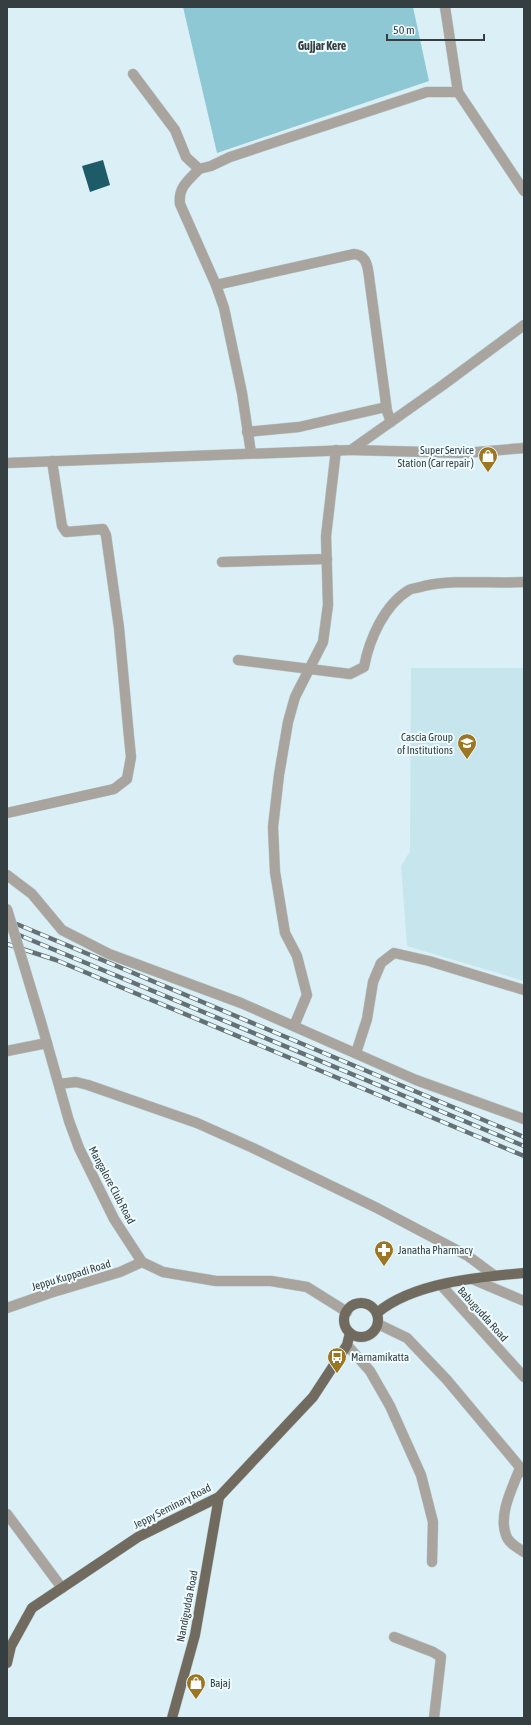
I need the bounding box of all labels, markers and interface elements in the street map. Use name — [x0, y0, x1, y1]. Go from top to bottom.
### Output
scale bar — [387, 16, 484, 42]
text: 50 m — [393, 23, 415, 37]
district label: Gujjar Kere — [298, 39, 347, 53]
place label: Super Service Station (Car repair ) — [397, 444, 474, 469]
shop icon: Super Service Station (Car repair ) — [477, 445, 499, 473]
place label: Cascia Group of Institutions — [397, 731, 453, 756]
school or university icon: Cascia Group of Institutions — [456, 732, 478, 760]
street label: Mangalore Club Road — [86, 1144, 138, 1226]
pharmacy icon: Janatha Pharmacy — [373, 1239, 395, 1267]
place label: Janatha Pharmacy — [398, 1244, 473, 1256]
street label: Jeppu Kuppadi Road — [30, 1257, 112, 1293]
street label: Babugudda Road — [455, 1284, 511, 1344]
bus stop icon: Marnamikatta — [326, 1346, 348, 1374]
place label: Marnamikatta — [351, 1351, 409, 1363]
street label: Jeppy Seminary Road — [131, 1481, 213, 1531]
street label: Nandigudda Road — [174, 1569, 200, 1643]
shop icon: Bajaj — [185, 1672, 207, 1700]
place label: Bajaj — [210, 1677, 231, 1689]

